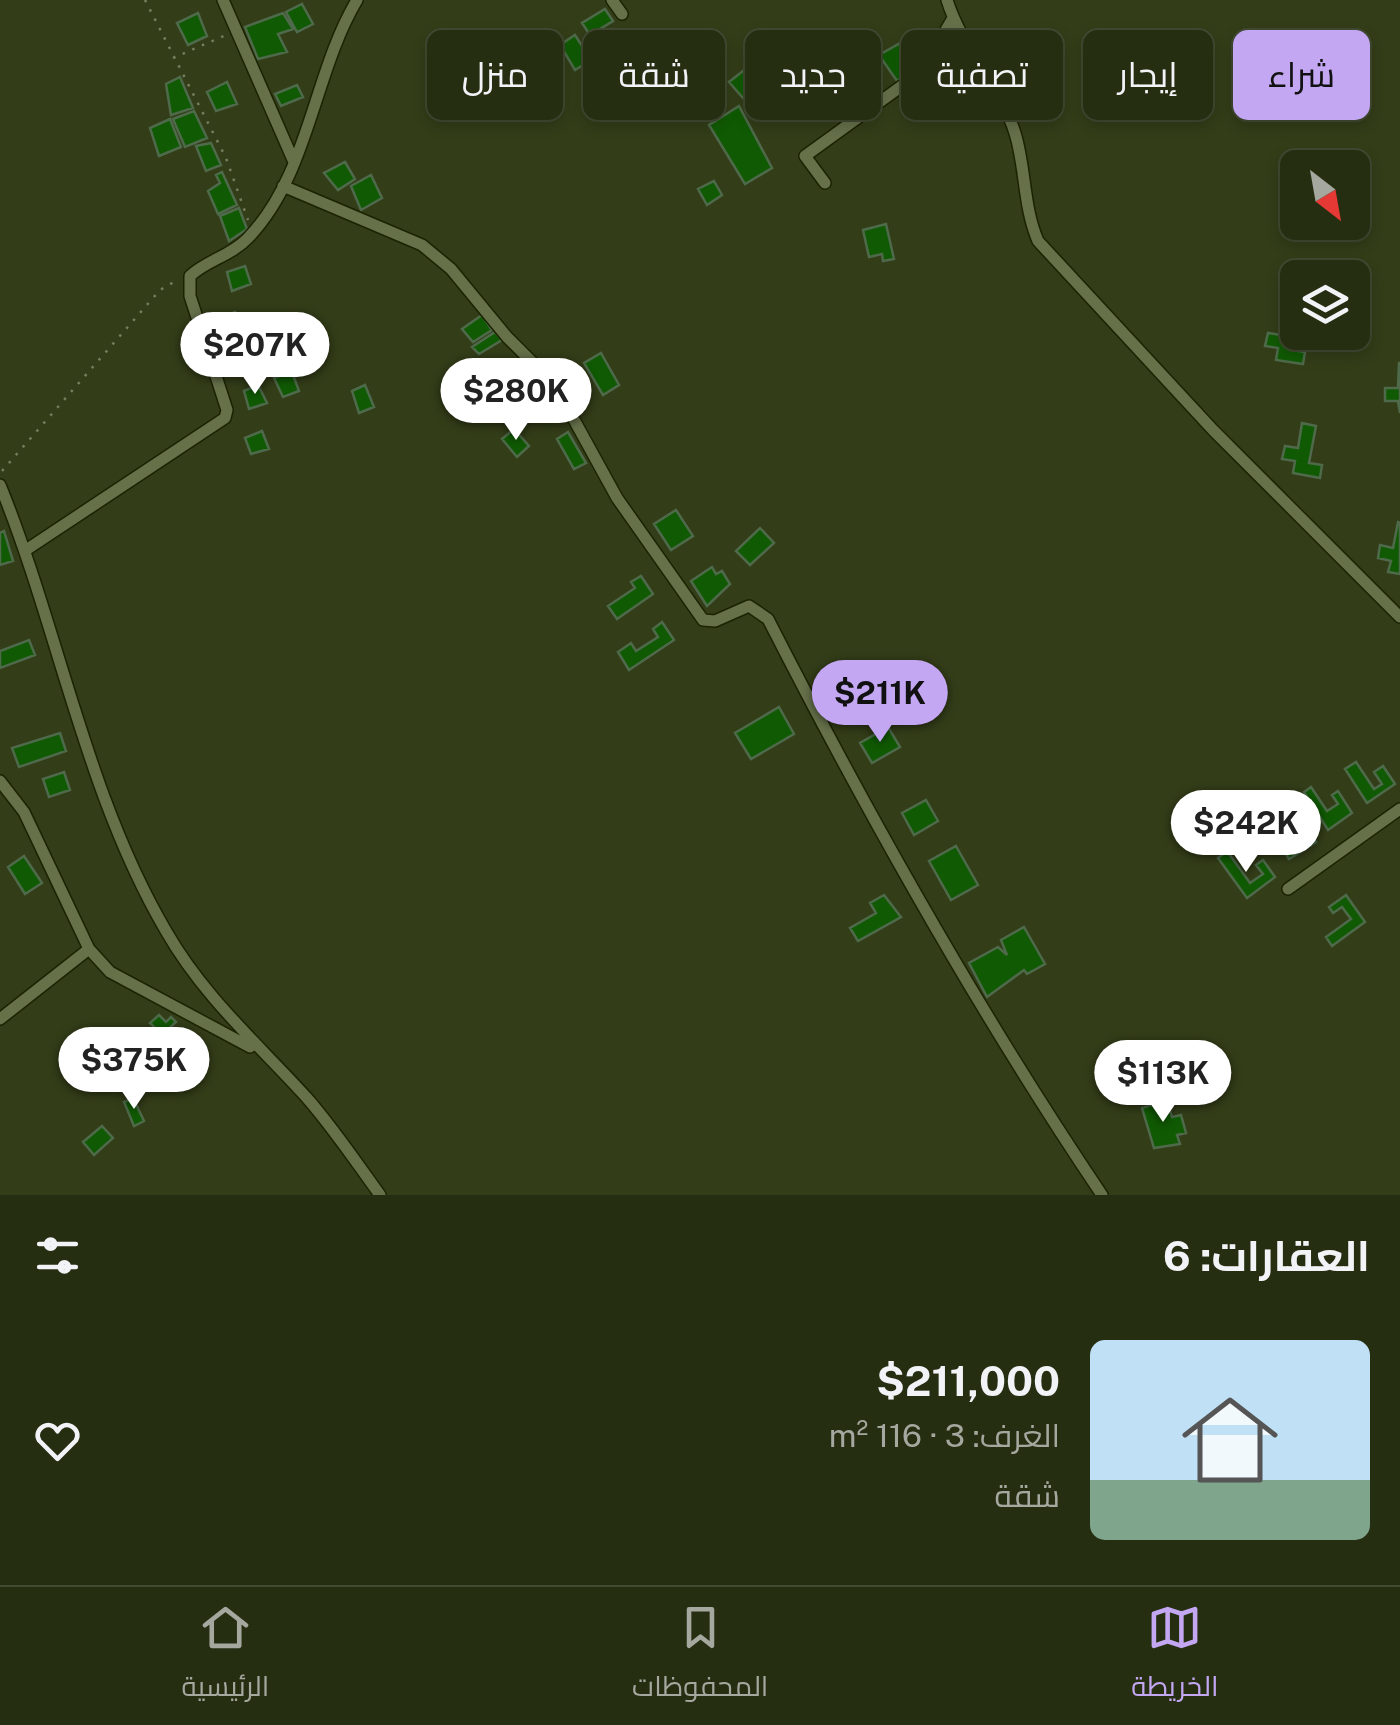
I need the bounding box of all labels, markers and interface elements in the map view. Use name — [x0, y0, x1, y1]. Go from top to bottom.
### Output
chip: منزل — [427, 30, 563, 120]
chip: شقة — [583, 30, 725, 120]
chip: جديد — [745, 30, 881, 120]
chip: تصفية — [901, 30, 1063, 120]
chip: إيجار — [1083, 30, 1213, 120]
chip: شراء — [1233, 30, 1370, 120]
north arrow — [1280, 150, 1370, 240]
map controls — [1280, 150, 1370, 350]
button: layers — [1280, 260, 1370, 350]
pin: $207K — [185, 312, 325, 397]
text: $207K — [202, 326, 308, 363]
pin: $280K — [446, 358, 586, 443]
text: $280K — [462, 372, 570, 409]
pin: $211K — [810, 660, 950, 745]
text: $211K — [834, 674, 926, 711]
pin: $242K — [1176, 790, 1316, 875]
text: $242K — [1193, 804, 1299, 841]
pin: $375K — [64, 1027, 204, 1112]
pin: $113K — [1093, 1040, 1233, 1125]
text: $375K — [80, 1041, 188, 1078]
text: $113K — [1116, 1054, 1210, 1091]
icon: filters — [30, 1228, 85, 1283]
text: العقارات: 6 — [1163, 1231, 1370, 1280]
text: $211,000 — [876, 1356, 1060, 1405]
icon: home — [1170, 1380, 1290, 1500]
icon: heart — [30, 1413, 85, 1468]
text: الغرف: 3 · 116 m² — [829, 1417, 1060, 1454]
text: شقة — [995, 1477, 1060, 1514]
tab: الرئيسية — [181, 1600, 269, 1712]
tab: المحفوظات — [632, 1600, 768, 1712]
tab: الخريطة — [1131, 1600, 1219, 1712]

